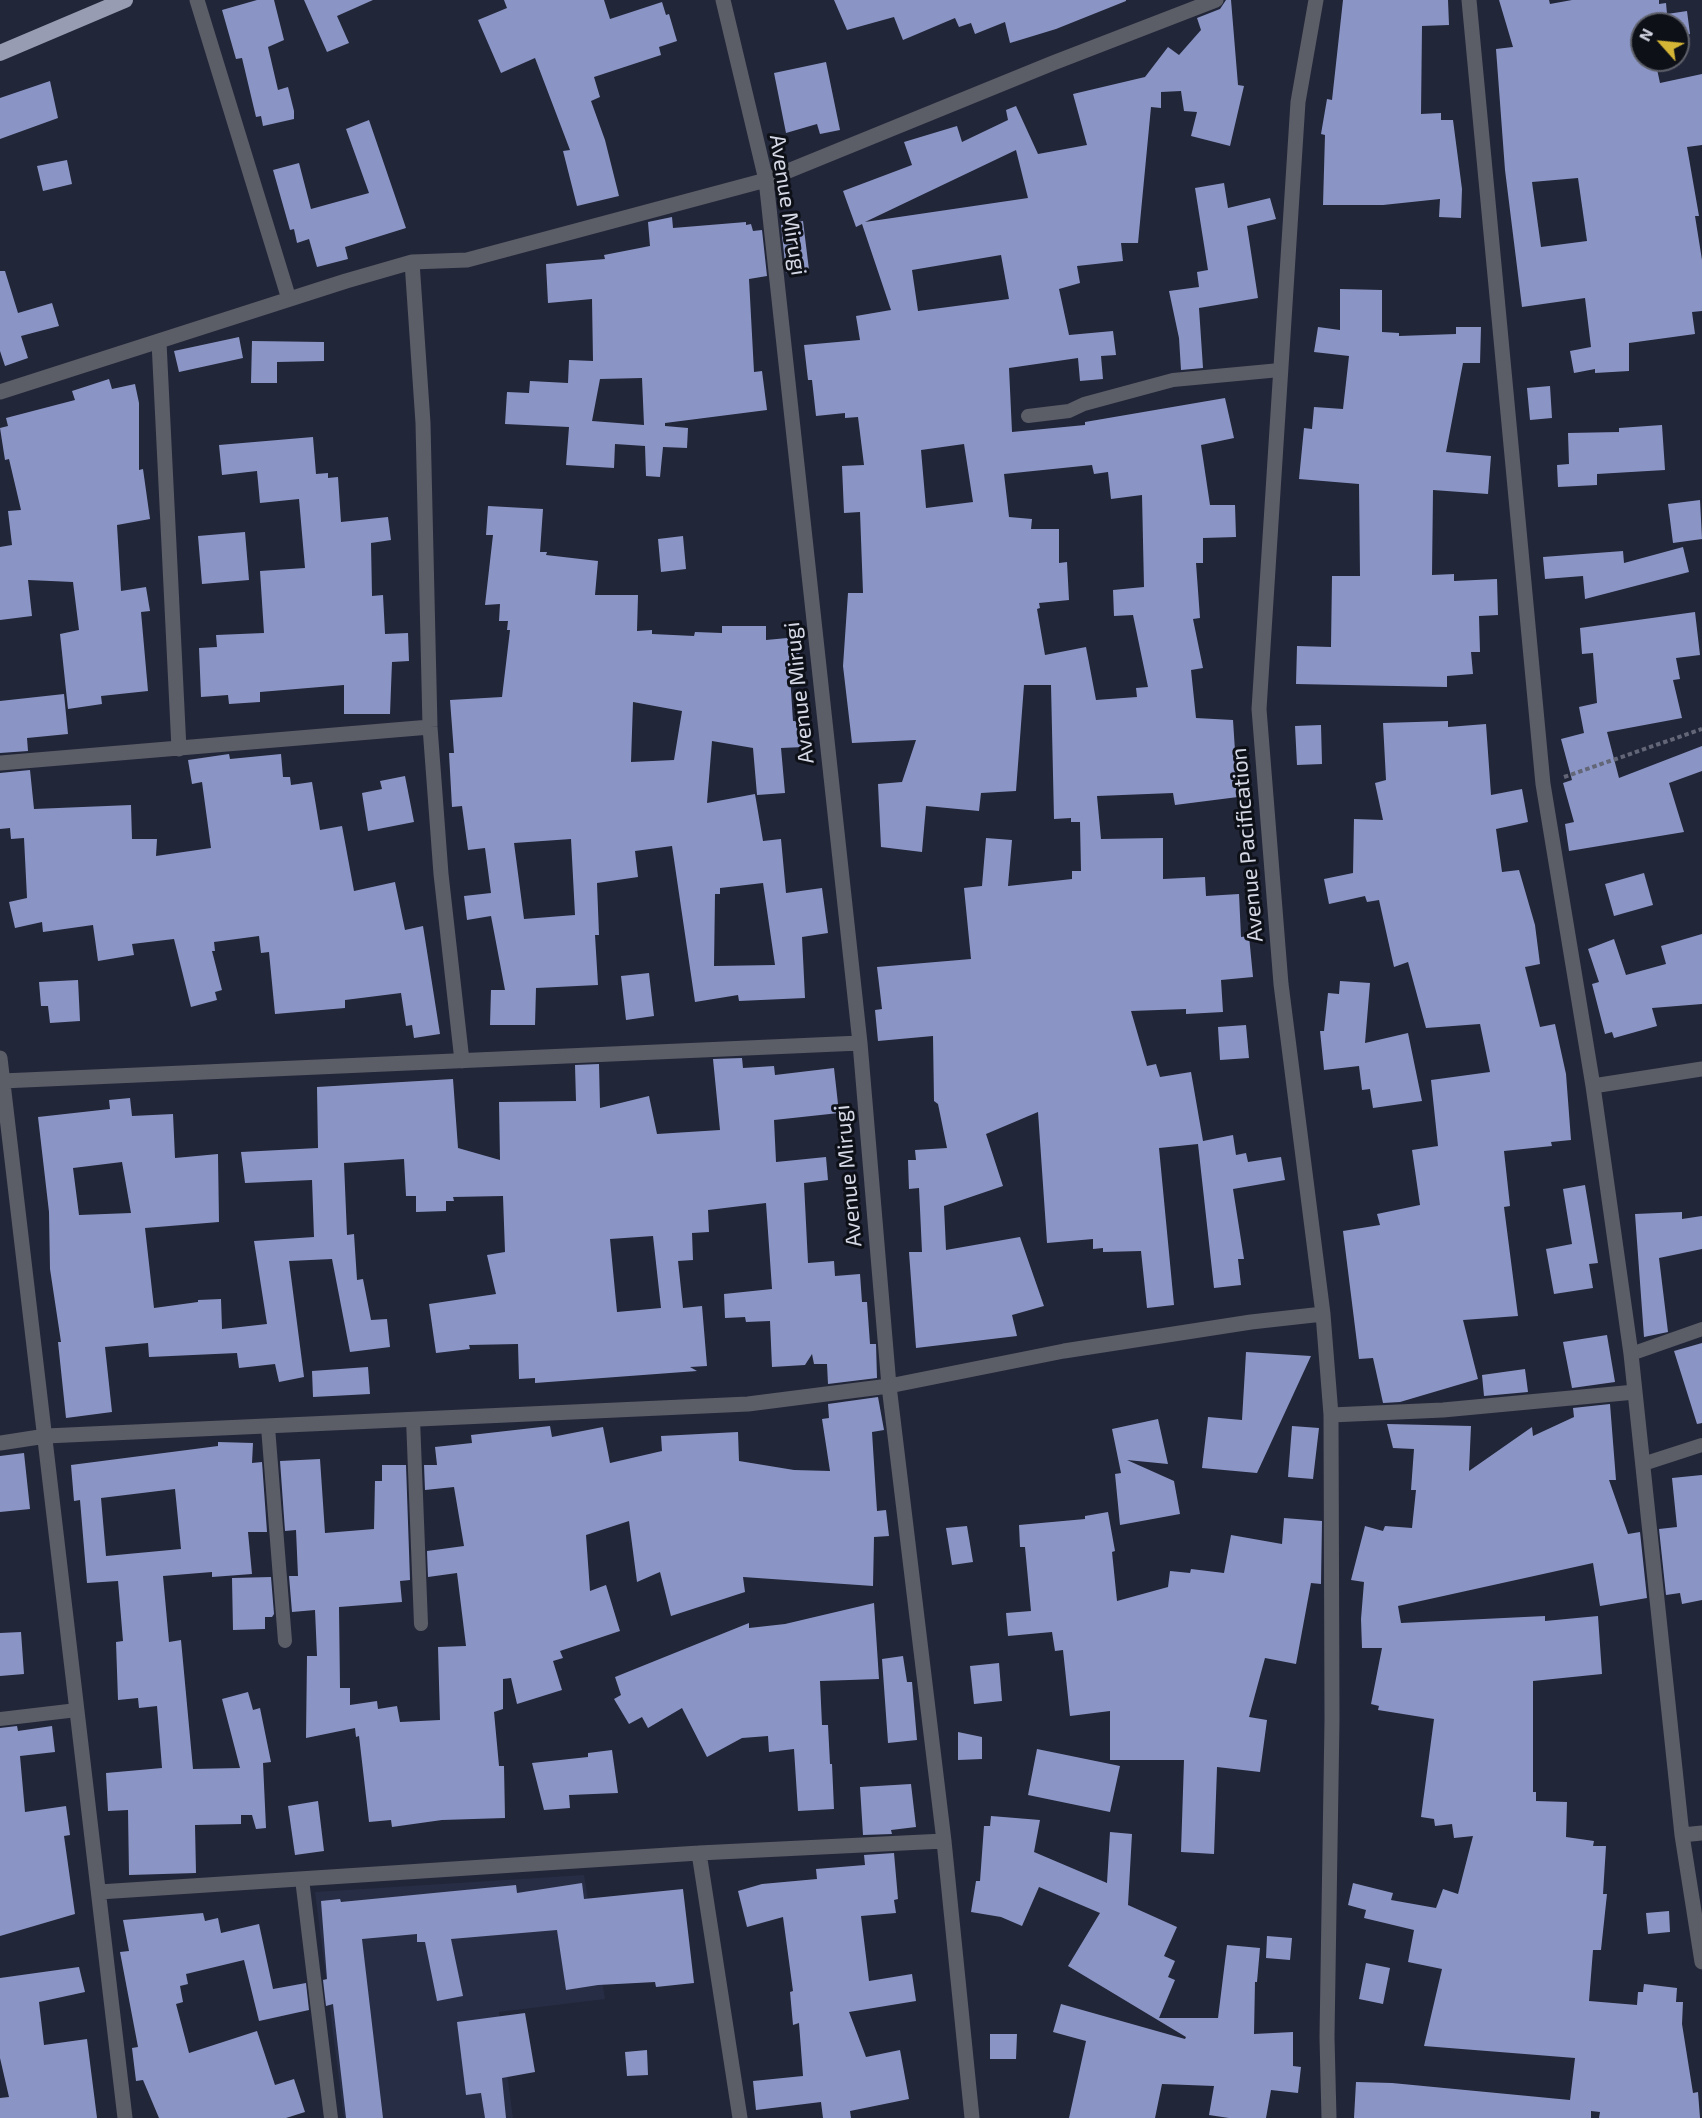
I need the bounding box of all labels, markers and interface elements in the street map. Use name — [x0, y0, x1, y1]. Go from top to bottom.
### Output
north arrow — [1630, 12, 1690, 72]
text: N — [1634, 25, 1656, 44]
street label: Avenue Mirugi — [764, 133, 812, 277]
street label: Avenue Mirugi — [778, 621, 820, 765]
street label: Avenue Pacification — [1225, 747, 1269, 943]
street label: Avenue Mirugi — [829, 1104, 867, 1248]

